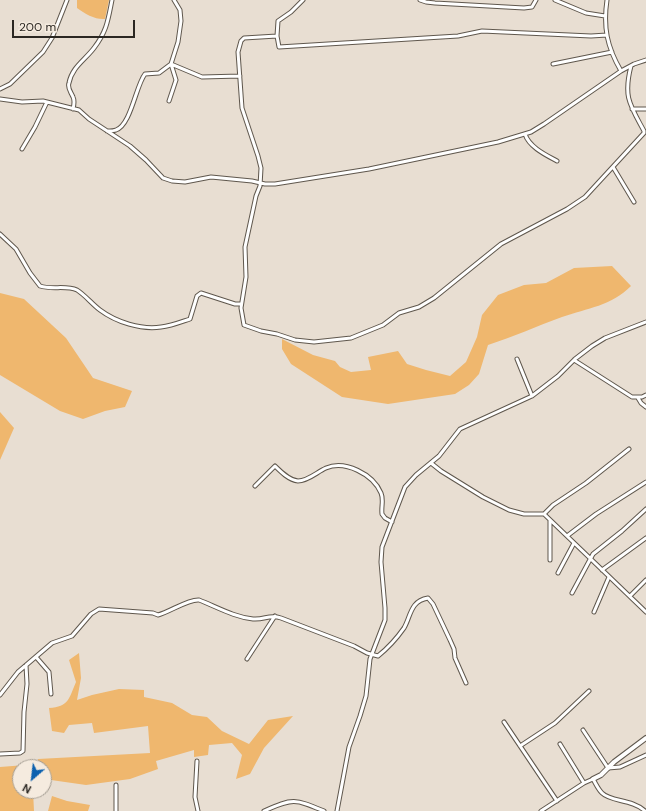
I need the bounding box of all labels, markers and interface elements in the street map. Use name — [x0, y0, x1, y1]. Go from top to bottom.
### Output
scale bar — [14, 12, 137, 38]
text: 200 m — [19, 19, 56, 35]
north arrow — [12, 759, 52, 799]
text: N — [20, 781, 34, 797]

